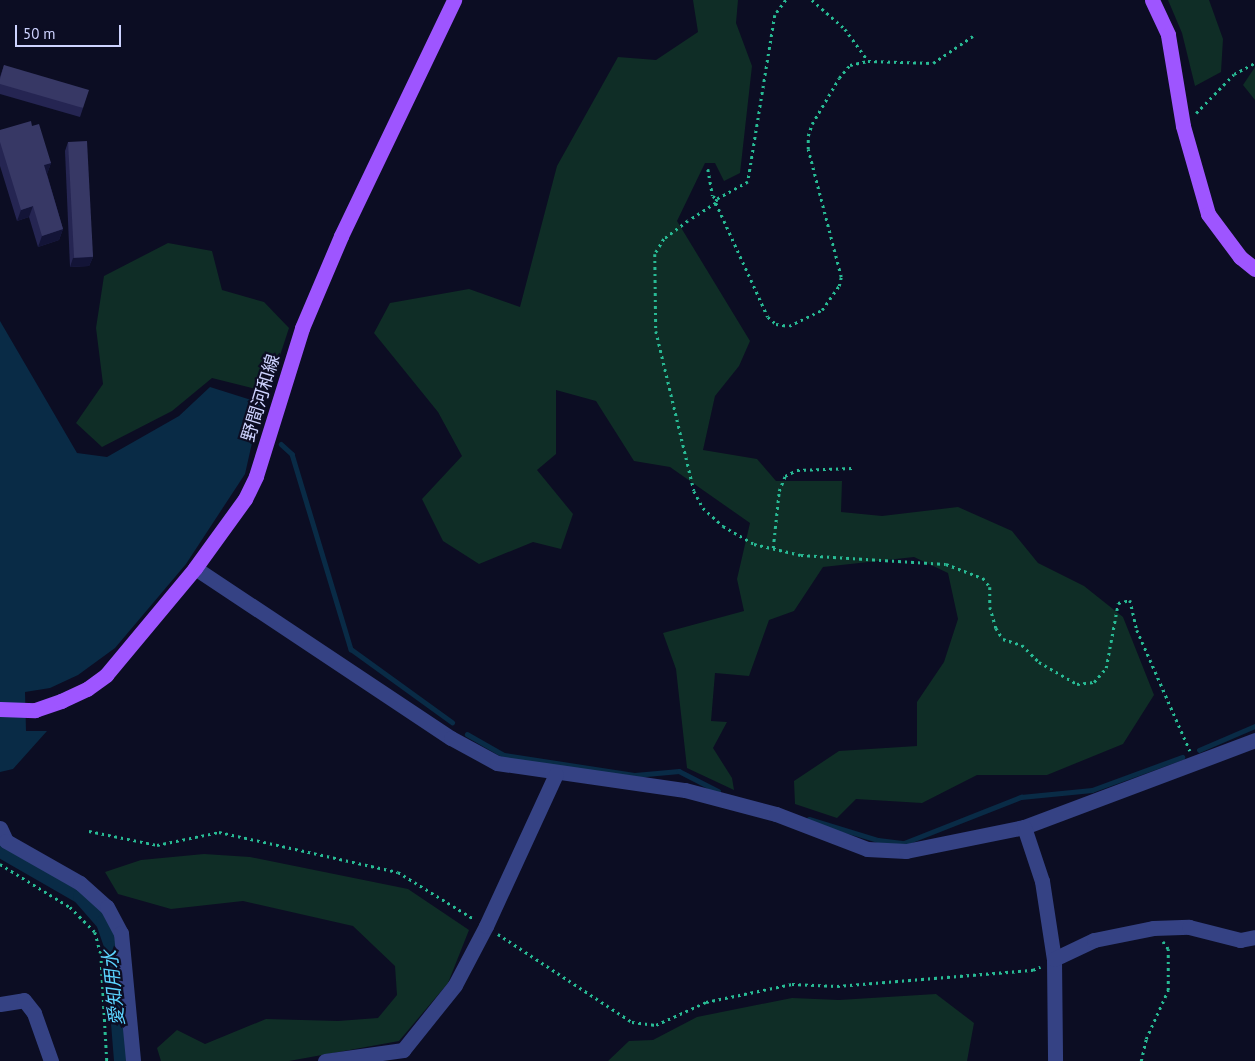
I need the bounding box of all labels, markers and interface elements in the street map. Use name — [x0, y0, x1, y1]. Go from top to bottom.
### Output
scale bar — [18, 15, 124, 47]
text: 50 m — [23, 24, 56, 43]
street label: 野間河和線 — [238, 352, 284, 444]
water label: 愛知用水 — [99, 949, 129, 1027]

